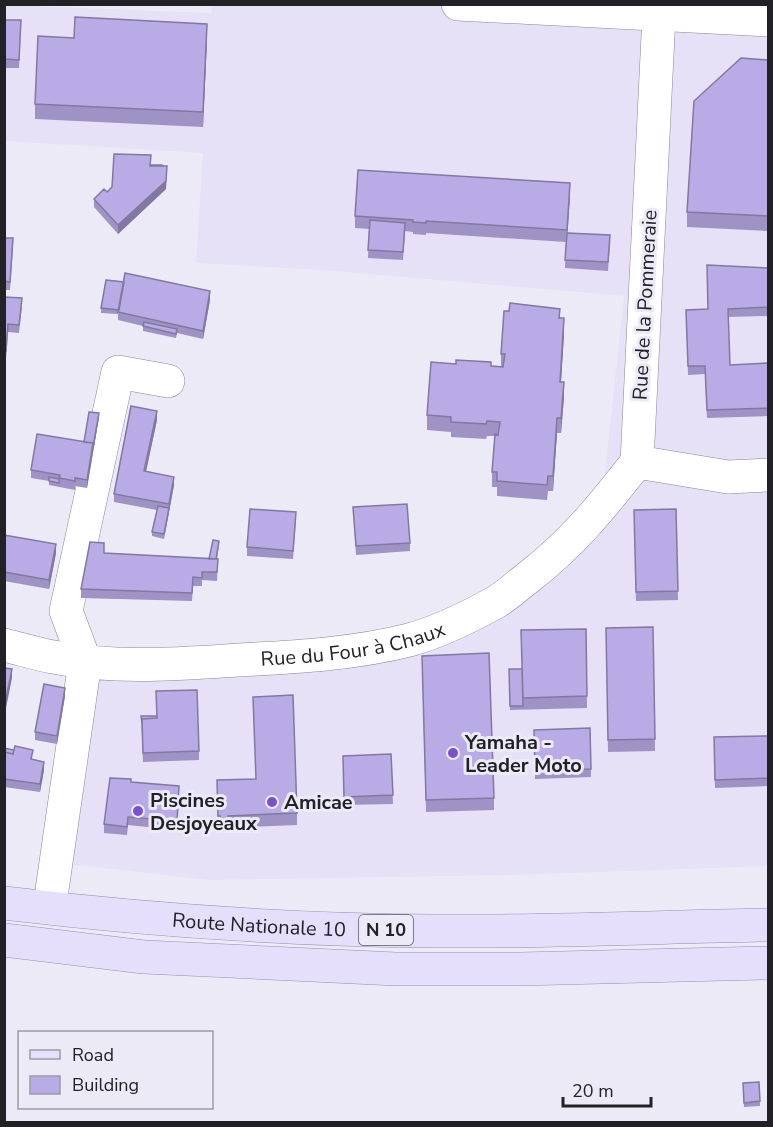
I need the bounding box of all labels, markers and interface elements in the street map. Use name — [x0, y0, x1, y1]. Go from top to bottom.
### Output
street label: Rue de la Pommeraie — [627, 209, 663, 401]
street label: Rue du Four à Chaux — [260, 615, 449, 672]
place label: Yamaha - Leader Moto — [464, 729, 582, 779]
marker: Yamaha - Leader Moto — [446, 746, 460, 760]
place label: Piscines Desjoyeaux — [150, 787, 258, 837]
place label: Amicae — [284, 789, 353, 816]
marker: Amicae — [265, 795, 279, 809]
marker: Piscines Desjoyeaux — [131, 804, 145, 818]
street label: Route Nationale 10 — [171, 906, 346, 943]
road number: N 10 — [359, 915, 413, 945]
legend — [18, 1031, 213, 1109]
text: Road — [72, 1043, 114, 1067]
scale bar — [563, 1070, 652, 1108]
text: Building — [72, 1073, 139, 1097]
text: 20 m — [572, 1079, 614, 1103]

